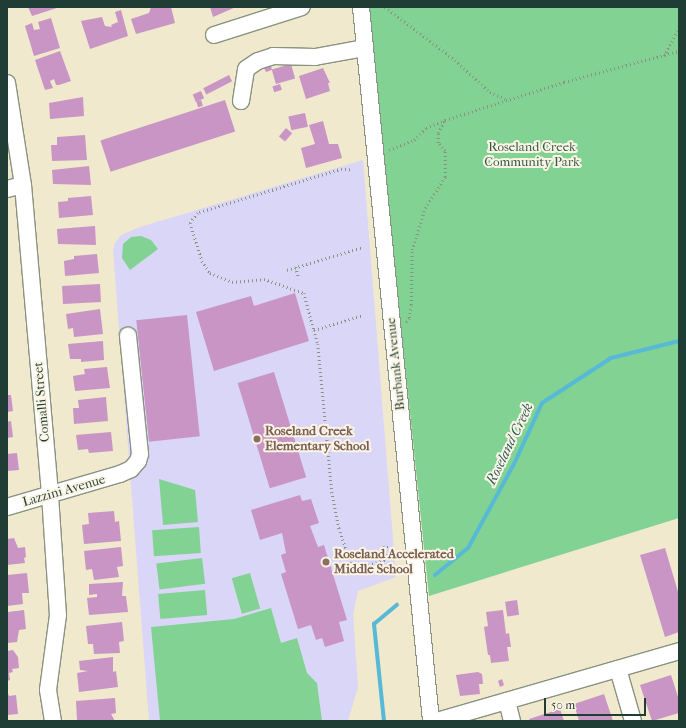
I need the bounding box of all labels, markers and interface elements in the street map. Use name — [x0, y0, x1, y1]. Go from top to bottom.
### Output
park label: Roseland Creek Community Park — [484, 140, 580, 171]
street label: Burbank Avenue — [383, 317, 409, 411]
street label: Comalli Street — [31, 361, 53, 443]
water label: Roseland Creek — [483, 400, 537, 488]
place label: Roseland Creek Elementary School — [265, 424, 370, 455]
marker: Roseland Creek Elementary School — [252, 434, 262, 444]
street label: Lazzini Avenue — [21, 472, 107, 510]
place label: Roseland Accelerated Middle School — [334, 547, 454, 578]
marker: Roseland Accelerated Middle School — [321, 557, 331, 567]
scale bar — [546, 690, 648, 716]
text: 50 m — [551, 698, 575, 712]

